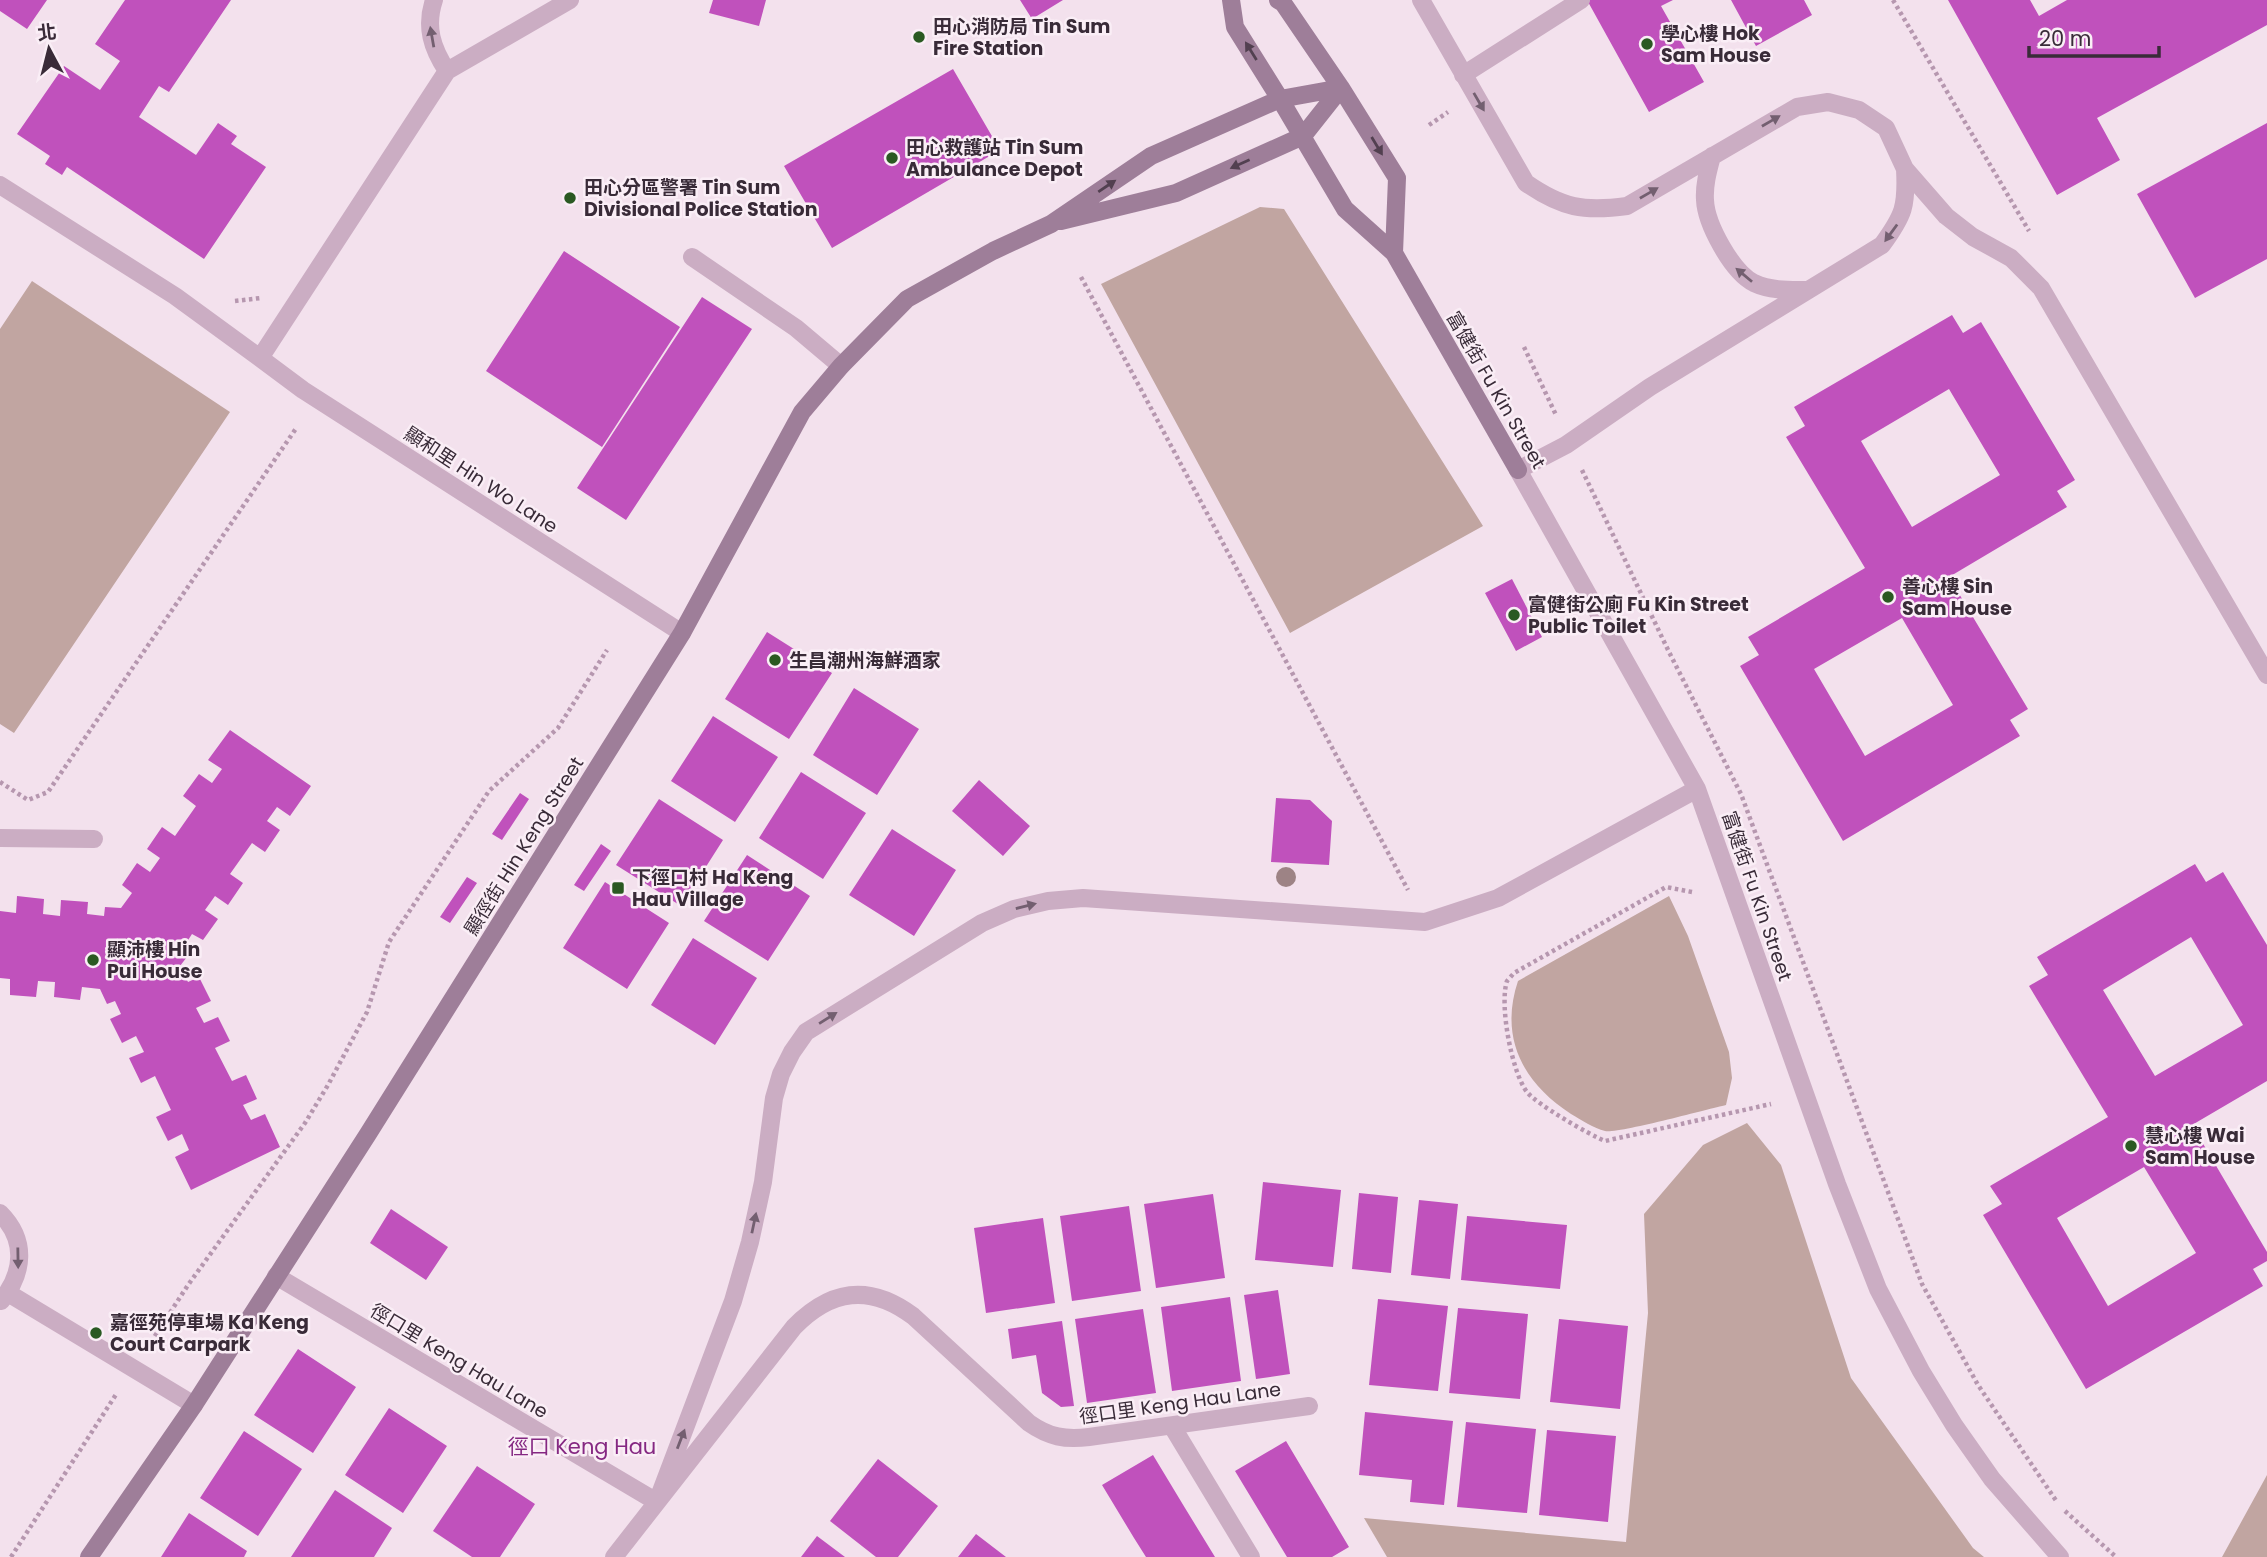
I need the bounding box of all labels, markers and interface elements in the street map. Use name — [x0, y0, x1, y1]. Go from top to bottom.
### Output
place label: 田心消防局 Tin Sum Fire Station — [933, 13, 1110, 62]
north arrow — [14, 14, 84, 84]
scale bar — [2029, 14, 2158, 58]
text: 北 — [36, 18, 58, 47]
place label: 學心樓 Hok Sam House — [1661, 20, 1771, 69]
text: 20 m — [2039, 24, 2092, 53]
one-way arrow — [426, 26, 437, 48]
marker: 田心消防局 Tin Sum Fire Station — [911, 29, 927, 45]
marker: 學心樓 Hok Sam House — [1639, 36, 1655, 52]
one-way arrow — [1244, 42, 1257, 61]
one-way arrow — [1473, 93, 1485, 112]
one-way arrow — [1761, 115, 1780, 127]
place label: 田心救護站 Tin Sum Ambulance Depot — [906, 134, 1083, 183]
one-way arrow — [1371, 136, 1384, 155]
marker: 田心救護站 Tin Sum Ambulance Depot — [884, 150, 900, 166]
one-way arrow — [1230, 158, 1250, 170]
place label: 田心分區警署 Tin Sum Divisional Police Station — [584, 174, 818, 223]
one-way arrow — [1097, 179, 1117, 192]
one-way arrow — [1640, 187, 1659, 199]
marker: 田心分區警署 Tin Sum Divisional Police Station — [562, 190, 578, 206]
one-way arrow — [1884, 224, 1898, 242]
one-way arrow — [1736, 267, 1754, 282]
street label: 富健街 Fu Kin Street — [1440, 306, 1552, 474]
street label: 顯和里 Hin Wo Lane — [399, 420, 563, 540]
place label: 善心樓 Sin Sam House — [1902, 573, 2012, 622]
marker: 善心樓 Sin Sam House — [1880, 589, 1896, 605]
place label: 富健街公廁 Fu Kin Street Public Toilet — [1528, 591, 1749, 640]
marker: 富健街公廁 Fu Kin Street Public Toilet — [1506, 607, 1522, 623]
place label: 生昌潮州海鮮酒家 — [789, 647, 941, 674]
marker: 生昌潮州海鮮酒家 — [767, 652, 783, 668]
street label: 顯徑街 Hin Keng Street — [458, 751, 590, 941]
street label: 富健街 Fu Kin Street — [1715, 808, 1799, 985]
place label: 下徑口村 Ha Keng Hau Village — [632, 864, 794, 913]
marker: 下徑口村 Ha Keng Hau Village — [610, 880, 626, 896]
one-way arrow — [1015, 900, 1037, 911]
place label: 顯沛樓 Hin Pui House — [107, 936, 203, 985]
marker: 顯沛樓 Hin Pui House — [85, 952, 101, 968]
one-way arrow — [819, 1012, 838, 1025]
place label: 慧心樓 Wai Sam House — [2145, 1122, 2255, 1171]
marker: 慧心樓 Wai Sam House — [2123, 1138, 2139, 1154]
one-way arrow — [749, 1212, 760, 1234]
one-way arrow — [12, 1247, 24, 1269]
street label: 徑口里 Keng Hau Lane — [365, 1297, 553, 1425]
place label: 嘉徑苑停車場 Ka Keng Court Carpark — [110, 1309, 309, 1358]
marker: 嘉徑苑停車場 Ka Keng Court Carpark — [88, 1325, 104, 1341]
street label: 徑口里 Keng Hau Lane — [1077, 1375, 1283, 1431]
one-way arrow — [676, 1428, 687, 1449]
district label: 徑口 Keng Hau — [508, 1432, 656, 1461]

